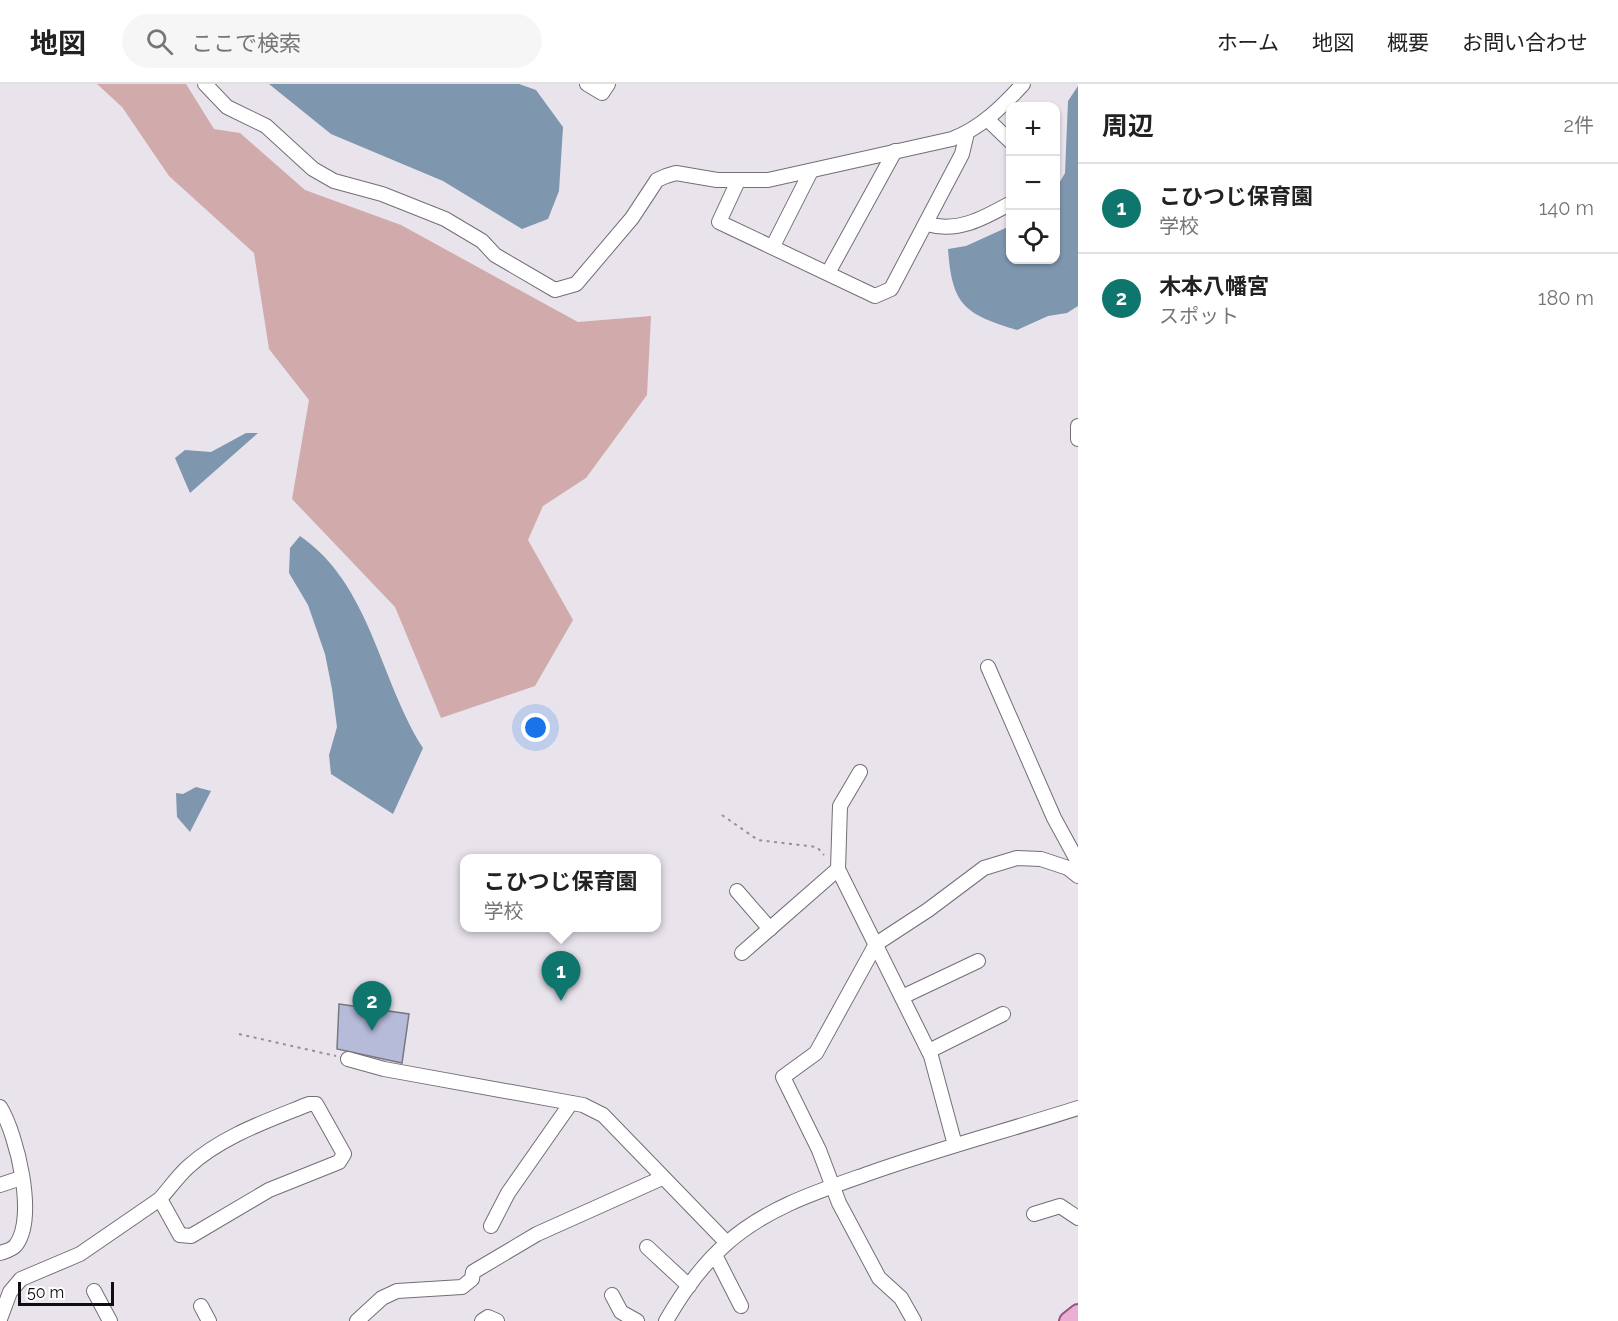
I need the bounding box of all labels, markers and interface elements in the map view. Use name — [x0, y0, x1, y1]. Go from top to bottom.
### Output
search box — [122, 14, 542, 68]
icon: search — [143, 25, 176, 58]
text: 地図 — [30, 27, 86, 60]
text: ここで検索 — [191, 30, 301, 56]
text: ホーム — [1217, 30, 1279, 55]
text: 地図 — [1312, 30, 1354, 55]
text: 概要 — [1387, 30, 1429, 55]
text: お問い合わせ — [1462, 30, 1588, 55]
map controls — [1006, 102, 1060, 264]
button: + — [1006, 102, 1060, 156]
text: 周辺 — [1102, 111, 1154, 141]
text: 2件 — [1564, 113, 1594, 137]
button: − — [1006, 156, 1060, 210]
text: こひつじ保育園 — [1159, 183, 1313, 209]
text: 1 — [1117, 196, 1126, 220]
text: 140 m — [1539, 196, 1594, 220]
button: locate — [1006, 210, 1060, 264]
text: 学校 — [1159, 214, 1199, 238]
text: 木本八幡宮 — [1159, 273, 1269, 299]
text: 2 — [1116, 286, 1127, 310]
text: 180 m — [1538, 286, 1594, 310]
text: スポット — [1159, 304, 1239, 328]
your location — [521, 713, 550, 742]
popup — [460, 854, 661, 932]
text: こひつじ保育園 — [483, 868, 638, 894]
text: 学校 — [483, 899, 523, 923]
pin: 1 — [542, 952, 580, 1001]
pin: 2 — [352, 982, 392, 1031]
scale bar — [18, 1279, 114, 1306]
text: 50 m — [27, 1283, 64, 1302]

